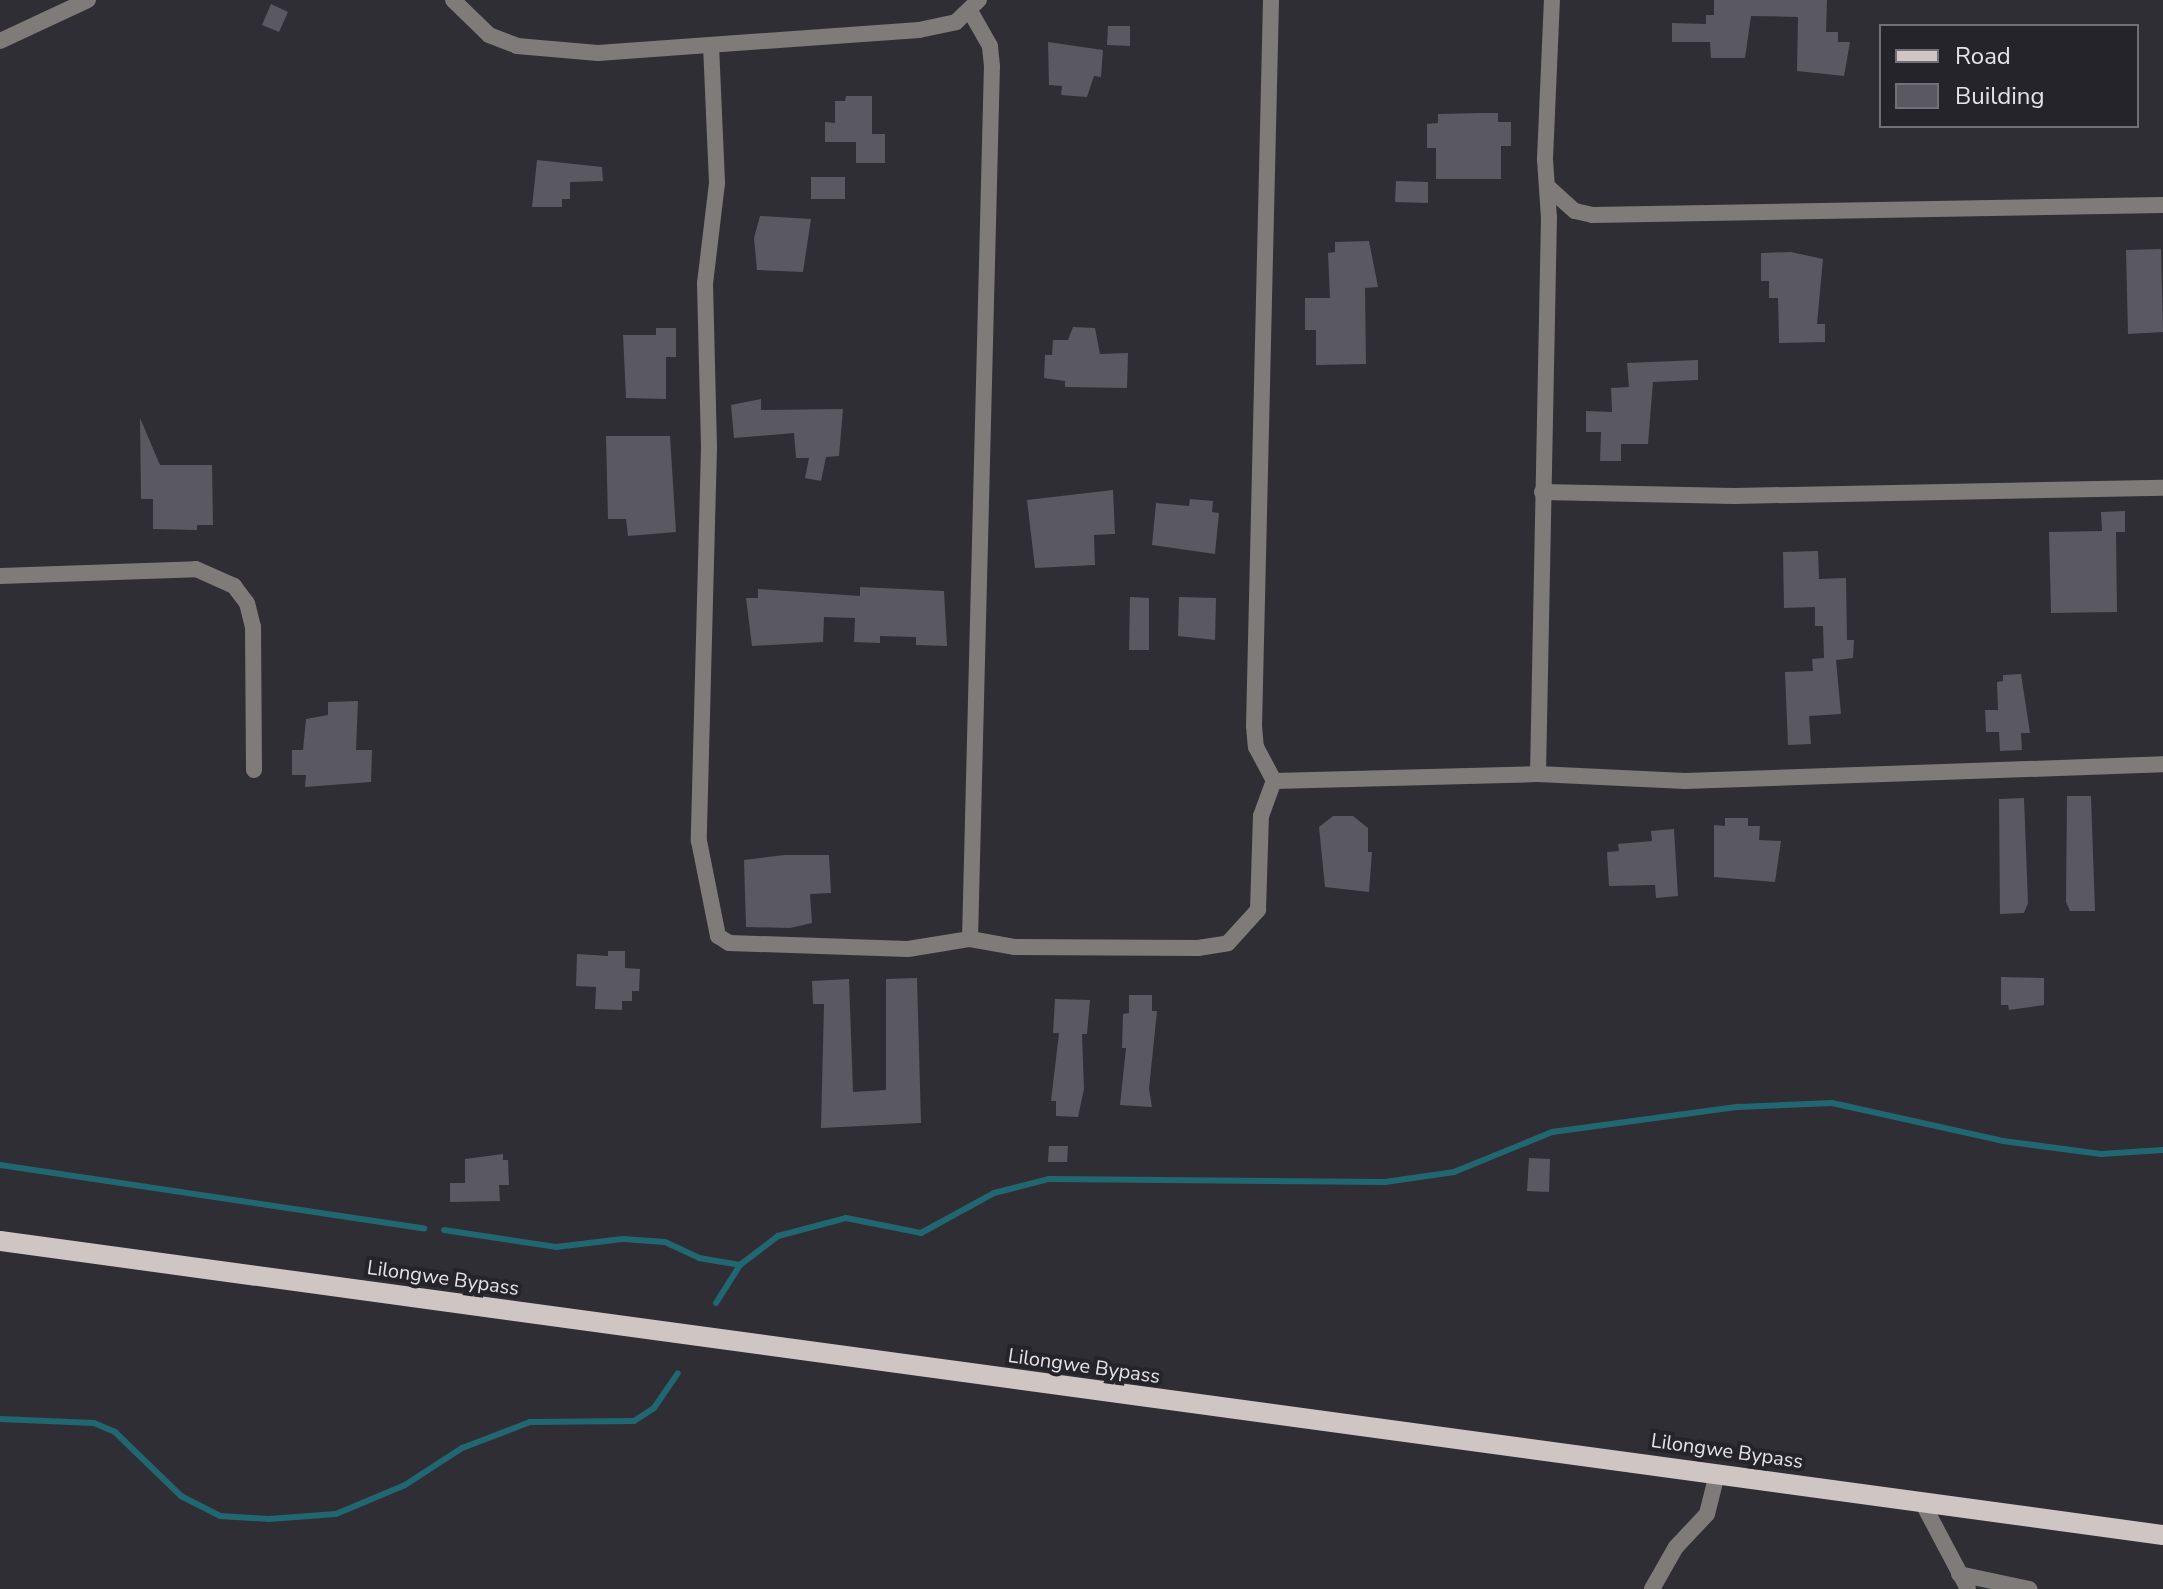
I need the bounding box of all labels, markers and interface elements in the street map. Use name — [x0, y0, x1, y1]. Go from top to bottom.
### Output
legend — [1879, 24, 2139, 128]
text: Road — [1955, 40, 2011, 72]
text: Building — [1955, 80, 2045, 112]
street label: Lilongwe Bypass — [365, 1255, 521, 1301]
street label: Lilongwe Bypass — [1006, 1343, 1162, 1389]
street label: Lilongwe Bypass — [1649, 1428, 1805, 1474]

